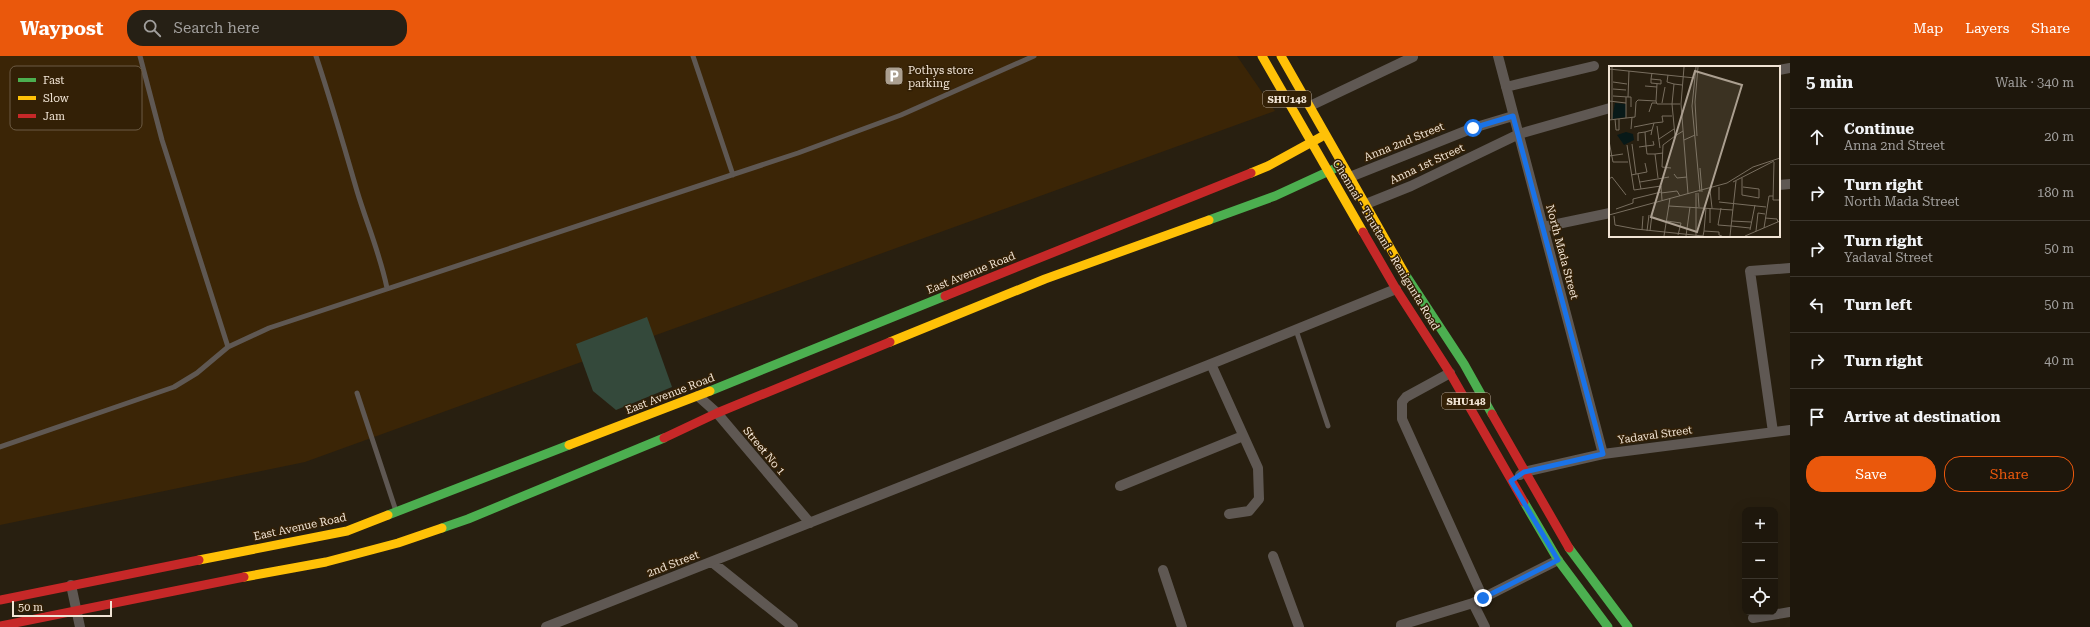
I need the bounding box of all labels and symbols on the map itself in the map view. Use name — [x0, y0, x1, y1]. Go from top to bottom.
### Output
place label: Pothys store parking — [908, 64, 974, 90]
parking icon: Pothys store parking — [883, 65, 905, 87]
legend — [10, 66, 142, 130]
inset map — [1609, 66, 1780, 237]
text: Fast — [43, 74, 64, 87]
road number: SHU148 — [1263, 91, 1311, 107]
text: Slow — [43, 92, 70, 105]
text: Jam — [43, 110, 65, 123]
route start — [1464, 119, 1482, 137]
street label: Anna 2nd Street — [1362, 120, 1446, 164]
street label: Anna 1st Street — [1388, 141, 1466, 187]
street label: Chennai - Tiruttani - Renigunta Road — [1330, 157, 1442, 333]
street label: North Mada Street — [1543, 203, 1581, 301]
street label: East Avenue Road — [925, 249, 1017, 297]
street label: East Avenue Road — [624, 371, 716, 417]
road number: SHU148 — [1442, 393, 1490, 409]
street label: Yadaval Street — [1617, 423, 1693, 447]
street label: Street No 1 — [740, 424, 788, 478]
street label: East Avenue Road — [252, 511, 348, 543]
street label: 2nd Street — [645, 548, 701, 580]
route end — [1474, 589, 1492, 607]
scale bar — [12, 599, 112, 618]

